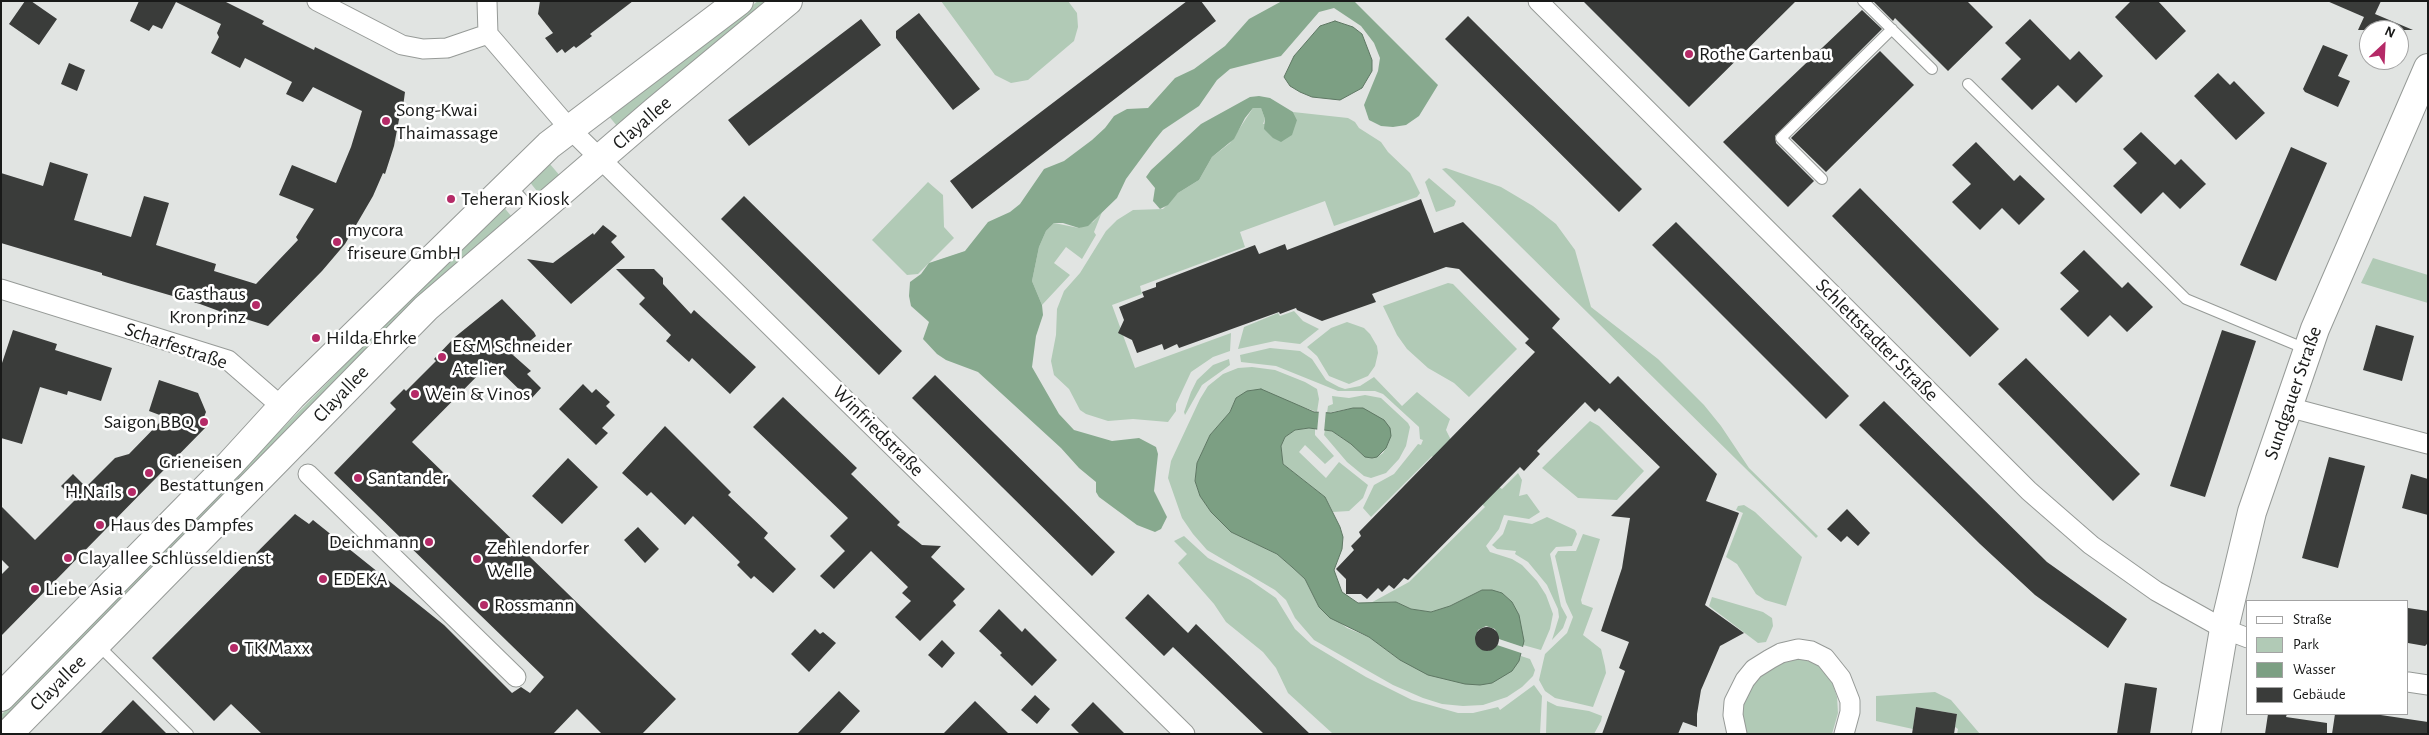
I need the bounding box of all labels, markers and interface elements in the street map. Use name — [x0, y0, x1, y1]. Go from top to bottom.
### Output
north arrow — [2359, 20, 2409, 70]
text: N — [2383, 24, 2397, 41]
place label: Rothe Gartenbau — [1699, 42, 1831, 66]
marker: Rothe Gartenbau — [1683, 48, 1695, 60]
street label: Clayallee — [608, 91, 676, 155]
place label: Song-Kwai Thaimassage — [396, 98, 498, 145]
marker: Song-Kwai Thaimassage — [380, 115, 392, 127]
place label: Teheran Kiosk — [461, 187, 569, 211]
marker: Teheran Kiosk — [445, 193, 457, 205]
place label: mycora friseure GmbH — [347, 218, 461, 265]
marker: mycora friseure GmbH — [331, 236, 343, 248]
street label: Schlettstadter Straße — [1810, 273, 1944, 407]
place label: Gasthaus Kronprinz — [169, 282, 246, 329]
marker: Gasthaus Kronprinz — [250, 299, 262, 311]
street label: Scharfestraße — [121, 317, 231, 375]
street label: Sundgauer Straße — [2259, 323, 2327, 463]
place label: Hilda Ehrke — [326, 326, 417, 350]
marker: Hilda Ehrke — [310, 332, 322, 344]
place label: E&M Schneider Atelier — [452, 334, 572, 381]
marker: E&M Schneider Atelier — [436, 351, 448, 363]
street label: Clayallee — [308, 360, 374, 428]
street label: Winfriedstraße — [827, 380, 929, 482]
place label: Wein & Vinos — [425, 382, 530, 406]
marker: Wein & Vinos — [409, 388, 421, 400]
place label: Saigon BBQ — [104, 410, 194, 434]
marker: Saigon BBQ — [198, 416, 210, 428]
place label: Grieneisen Bestattungen — [159, 450, 264, 497]
place label: Santander — [368, 466, 448, 490]
marker: Grieneisen Bestattungen — [143, 467, 155, 479]
marker: Santander — [352, 472, 364, 484]
place label: H.Nails — [65, 480, 122, 504]
marker: H.Nails — [126, 486, 138, 498]
place label: Haus des Dampfes — [110, 513, 254, 537]
marker: Haus des Dampfes — [94, 519, 106, 531]
place label: Deichmann — [329, 530, 419, 554]
marker: Deichmann — [423, 536, 435, 548]
place label: Zehlendorfer Welle — [487, 536, 589, 583]
place label: Clayallee Schlüsseldienst — [78, 546, 271, 570]
marker: Clayallee Schlüsseldienst — [62, 552, 74, 564]
marker: Zehlendorfer Welle — [471, 553, 483, 565]
place label: EDEKA — [333, 567, 388, 591]
marker: EDEKA — [317, 573, 329, 585]
place label: Liebe Asia — [45, 577, 123, 601]
marker: Liebe Asia — [29, 583, 41, 595]
place label: Rossmann — [494, 593, 574, 617]
marker: Rossmann — [478, 599, 490, 611]
legend — [2246, 600, 2409, 715]
text: Straße — [2293, 612, 2332, 627]
place label: TK Maxx — [244, 636, 310, 660]
text: Park — [2293, 637, 2319, 652]
marker: TK Maxx — [228, 642, 240, 654]
street label: Clayallee — [25, 650, 91, 716]
text: Wasser — [2293, 662, 2335, 677]
text: Gebäude — [2293, 687, 2346, 702]

